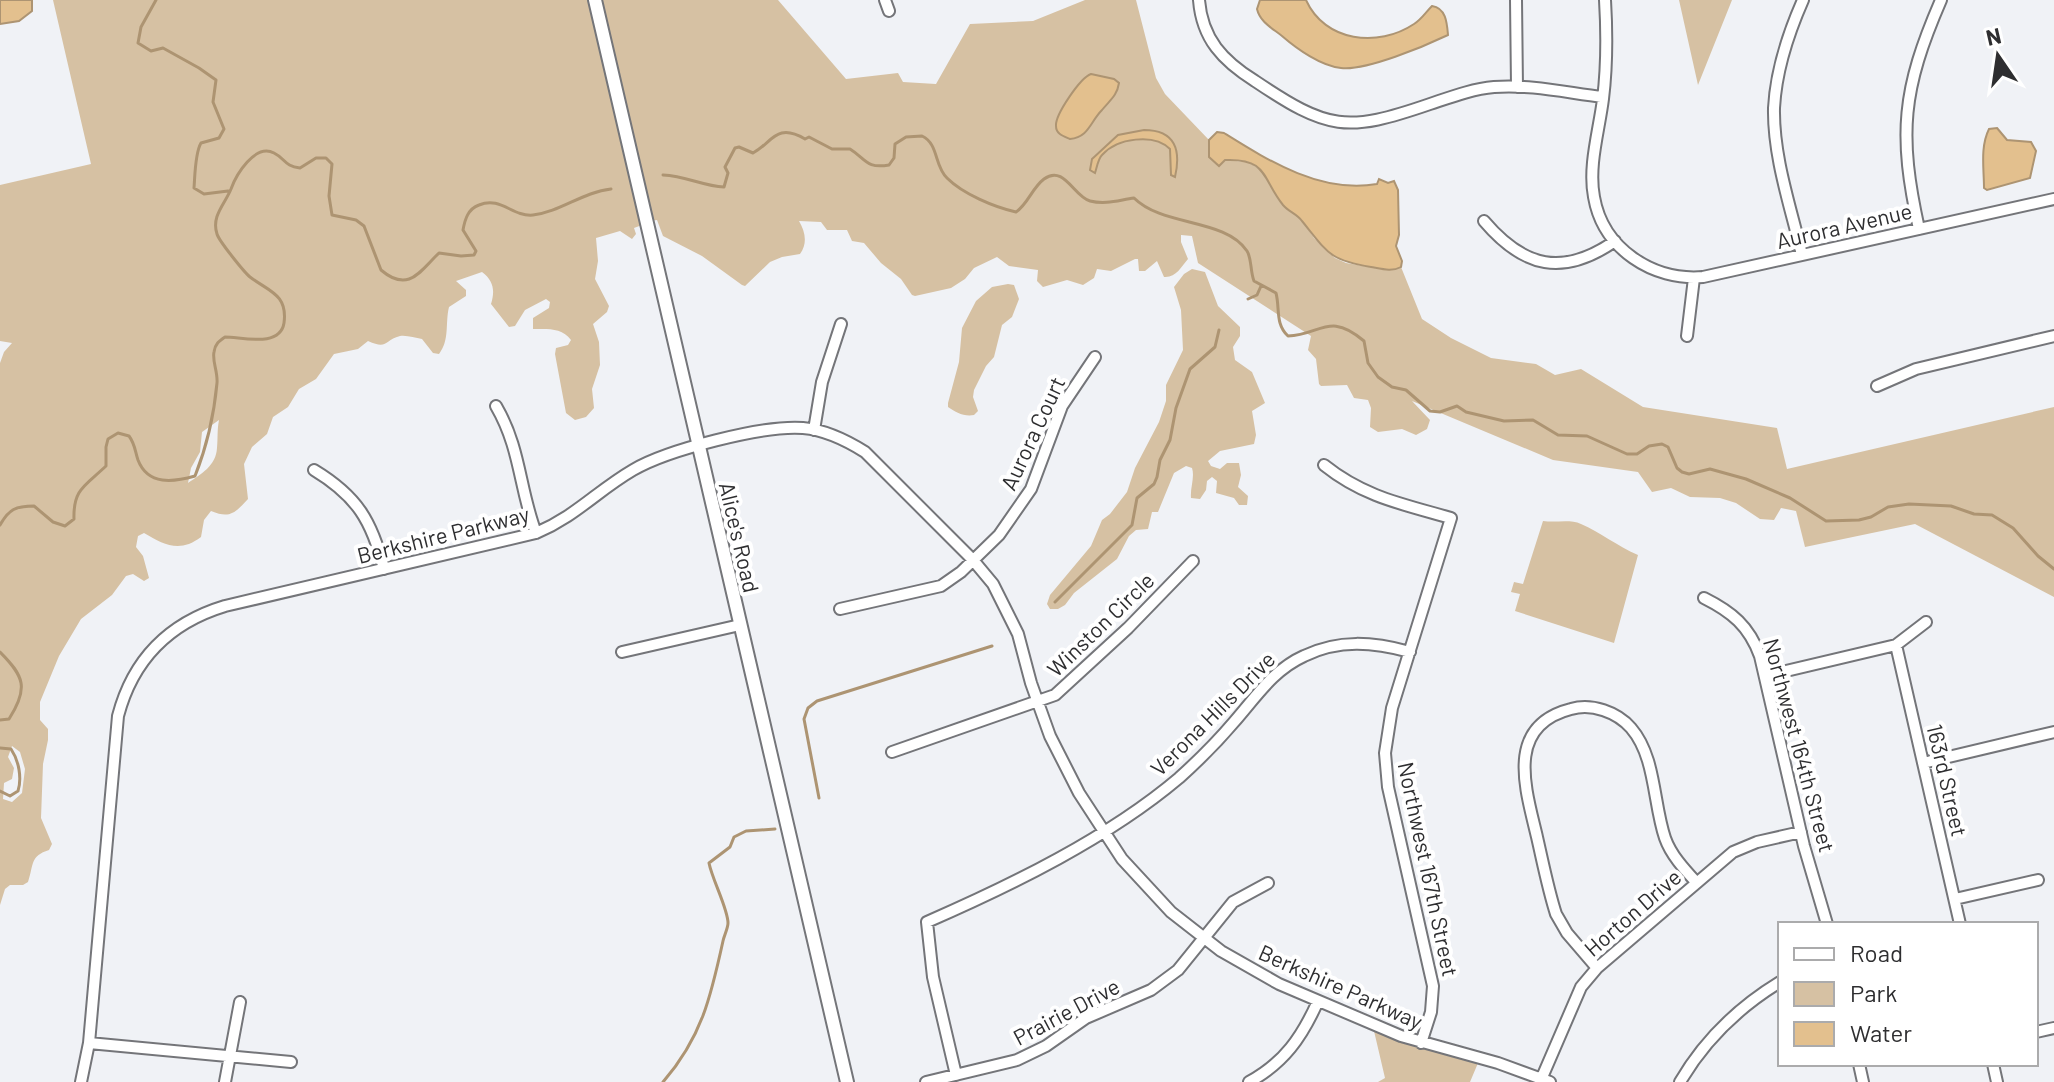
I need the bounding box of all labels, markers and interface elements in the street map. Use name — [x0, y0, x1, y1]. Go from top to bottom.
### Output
north arrow — [1958, 16, 2038, 96]
text: N — [1983, 21, 2003, 50]
street label: Aurora Avenue — [1774, 197, 1914, 253]
street label: Aurora Court — [994, 372, 1070, 494]
street label: Alice's Road — [715, 479, 765, 595]
street label: Berkshire Parkway — [354, 500, 532, 568]
street label: Winston Circle — [1041, 567, 1159, 681]
street label: Northwest 164th Street — [1759, 635, 1841, 855]
street label: Verona Hills Drive — [1144, 645, 1280, 781]
street label: 163rd Street — [1922, 721, 1974, 839]
street label: Northwest 167th Street — [1394, 759, 1464, 979]
street label: Horton Drive — [1578, 863, 1686, 961]
legend — [1778, 922, 2038, 1066]
street label: Berkshire Parkway — [1255, 938, 1427, 1034]
text: Road — [1850, 938, 1903, 967]
street label: Prairie Drive — [1008, 972, 1124, 1050]
text: Park — [1850, 978, 1897, 1007]
text: Water — [1850, 1018, 1912, 1047]

